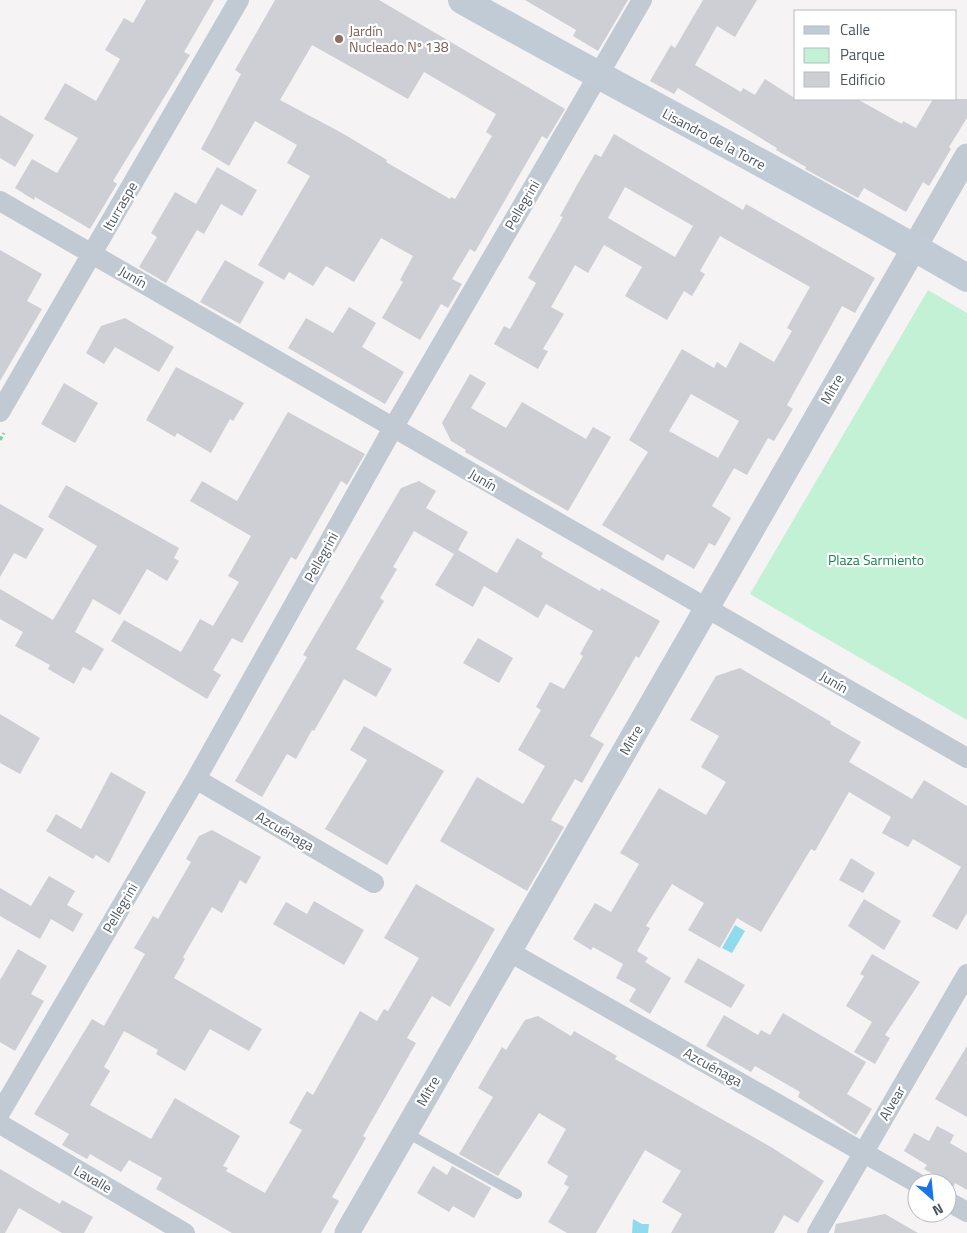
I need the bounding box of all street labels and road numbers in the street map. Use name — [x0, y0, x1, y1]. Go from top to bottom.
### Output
street label: Lisandro de la Torre — [659, 102, 770, 175]
street label: Pellegrini — [499, 176, 544, 234]
street label: Iturraspe — [97, 177, 142, 234]
street label: Junín — [115, 260, 151, 293]
street label: Mitre — [815, 370, 849, 408]
street label: Junín — [465, 463, 501, 496]
street label: Pellegrini — [298, 528, 343, 586]
street label: Junín — [816, 665, 852, 698]
street label: Mitre — [614, 721, 648, 759]
street label: Azcuénaga — [252, 805, 318, 856]
street label: Pellegrini — [97, 879, 142, 937]
street label: Azcuénaga — [680, 1042, 746, 1091]
street label: Mitre — [411, 1072, 445, 1110]
street label: Alvear — [873, 1081, 910, 1124]
street label: Lavalle — [70, 1159, 116, 1198]

